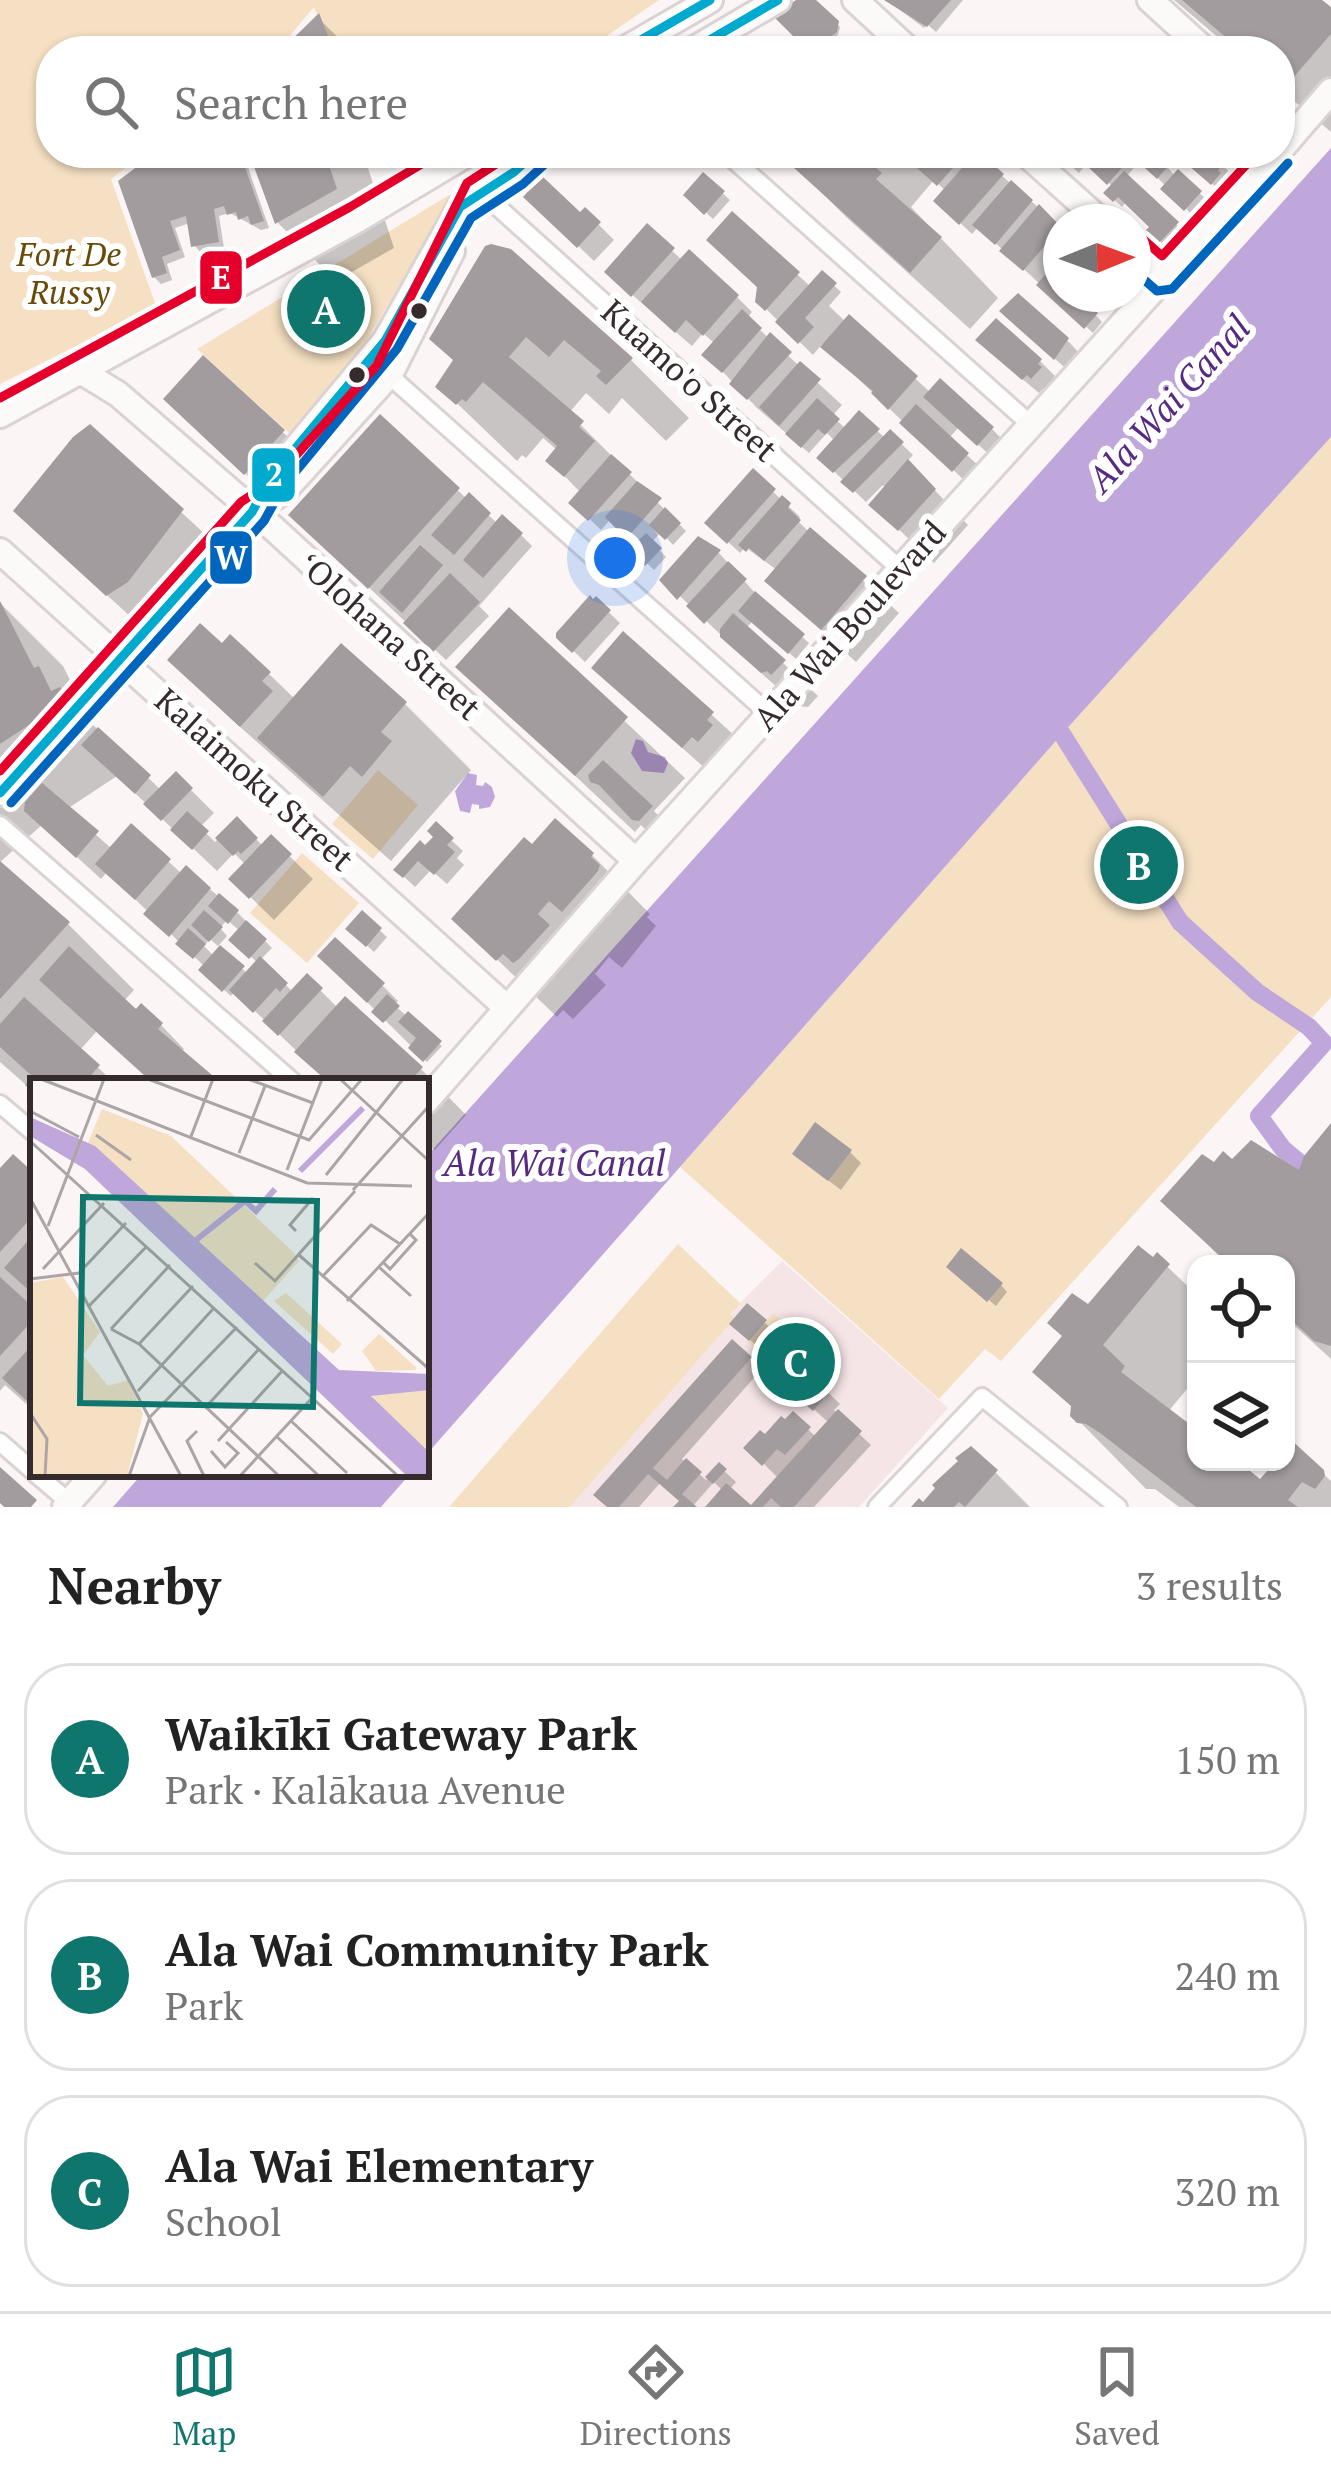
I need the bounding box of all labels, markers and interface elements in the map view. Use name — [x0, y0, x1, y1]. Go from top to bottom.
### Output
search box — [36, 36, 1295, 168]
icon: search — [78, 69, 144, 135]
text: Search here — [174, 72, 408, 132]
north arrow — [1043, 204, 1151, 312]
park label: Fort De Russy — [16, 232, 121, 313]
line badge: E — [198, 249, 244, 306]
text: E — [211, 255, 231, 298]
pin: A — [287, 264, 365, 354]
street label: Kuamo'o Street — [593, 290, 787, 470]
unlabelled marker — [408, 300, 430, 322]
water label: Ala Wai Canal — [1075, 304, 1260, 503]
unlabelled marker — [346, 364, 368, 386]
line badge: 2 — [250, 446, 297, 504]
text: 2 — [265, 452, 283, 495]
street label: Ala Wai Boulevard — [743, 511, 955, 739]
your location — [585, 528, 645, 588]
line badge: W — [208, 529, 254, 586]
text: W — [214, 535, 249, 578]
street label: ʻOlohana Street — [289, 541, 491, 729]
street label: Kalaimoku Street — [147, 678, 363, 880]
pin: B — [1100, 820, 1178, 910]
inset map — [30, 1078, 429, 1477]
water label: Ala Wai Canal — [441, 1139, 665, 1186]
map controls — [1187, 1255, 1295, 1471]
button: locate — [1187, 1255, 1295, 1363]
pin: C — [757, 1317, 835, 1407]
button: layers — [1187, 1363, 1295, 1471]
text: Nearby — [48, 1551, 221, 1619]
text: 3 results — [1136, 1559, 1283, 1611]
text: Waikīkī Gateway Park — [165, 1703, 637, 1763]
text: A — [76, 1733, 104, 1785]
text: 150 m — [1175, 1733, 1280, 1785]
text: Park · Kalākaua Avenue — [165, 1763, 566, 1815]
text: Ala Wai Community Park — [165, 1919, 708, 1979]
text: B — [77, 1949, 103, 2001]
text: 240 m — [1175, 1949, 1280, 2001]
text: Park — [165, 1979, 243, 2031]
text: Ala Wai Elementary — [165, 2135, 593, 2195]
text: C — [77, 2165, 103, 2217]
text: 320 m — [1175, 2165, 1280, 2217]
text: School — [165, 2195, 282, 2247]
tab: Map — [171, 2339, 237, 2454]
tab: Directions — [580, 2339, 732, 2454]
tab: Saved — [1074, 2339, 1160, 2454]

